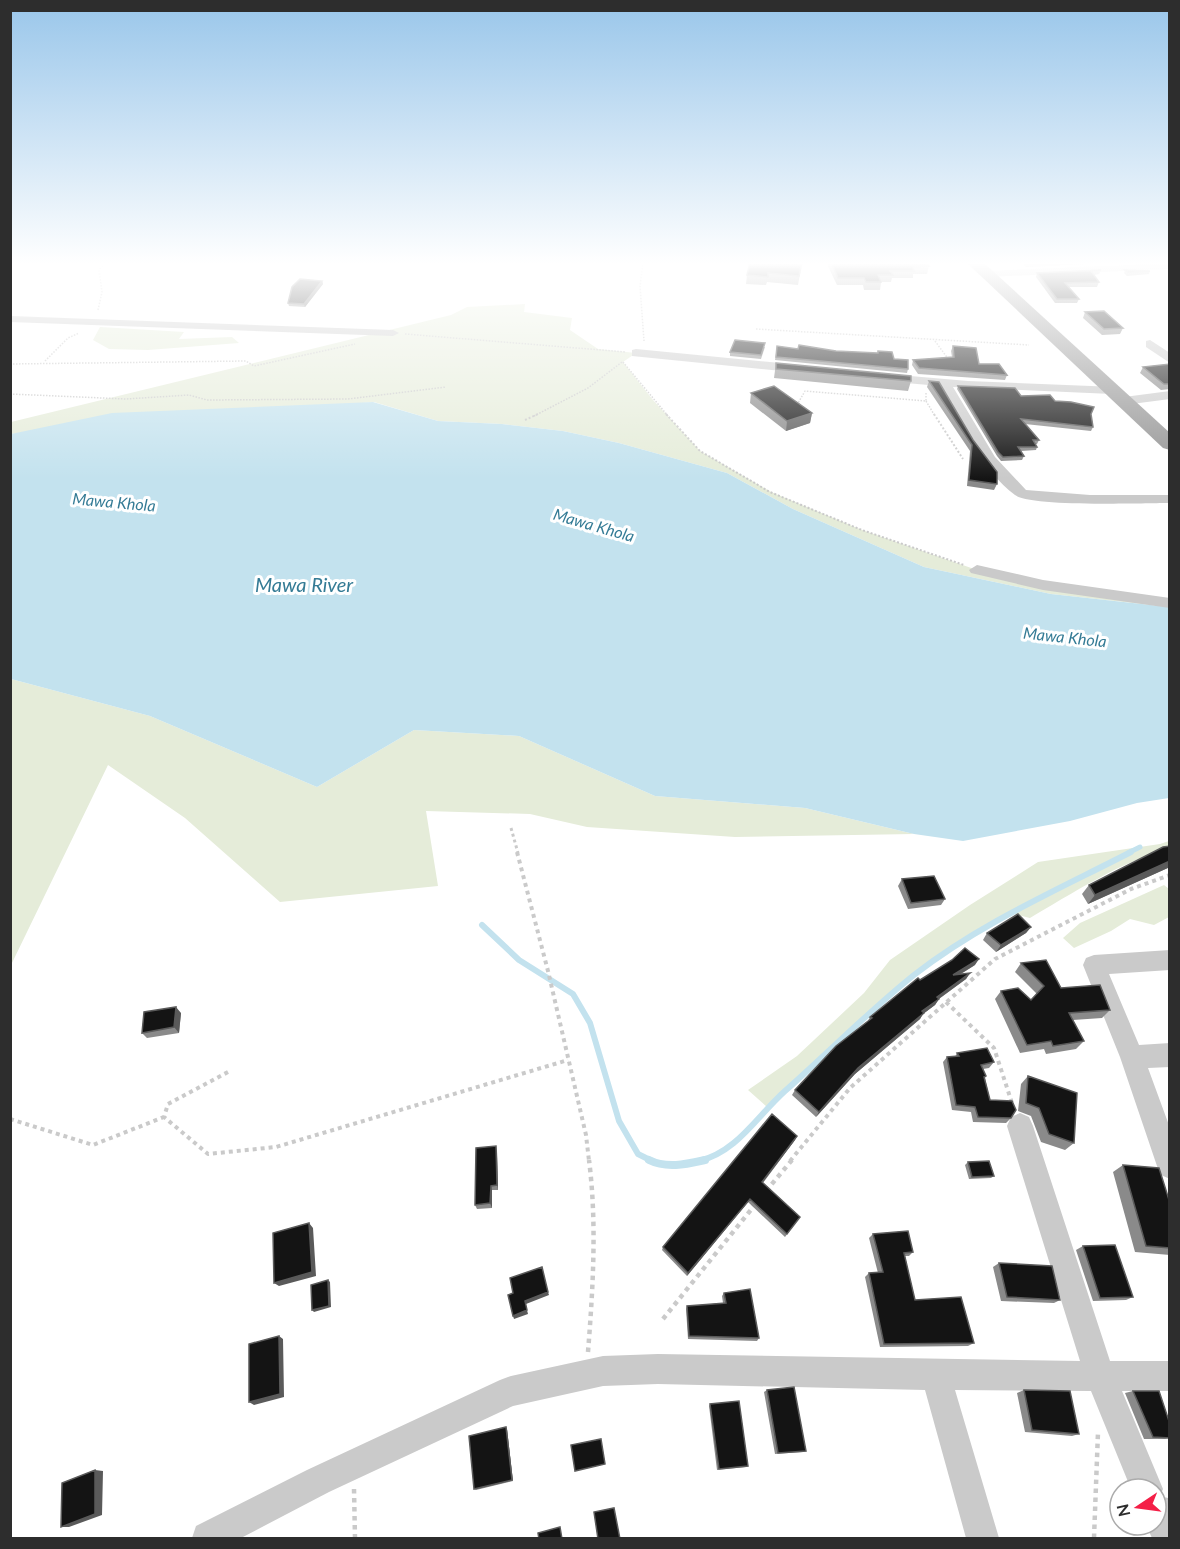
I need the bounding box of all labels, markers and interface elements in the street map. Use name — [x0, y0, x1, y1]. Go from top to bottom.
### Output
water label: Mawa Khola — [72, 488, 156, 515]
water label: Mawa Khola — [551, 504, 637, 545]
water label: Mawa River — [255, 572, 354, 596]
water label: Mawa Khola — [1023, 623, 1108, 650]
north arrow — [1108, 1477, 1168, 1537]
text: N — [1112, 1502, 1134, 1519]

